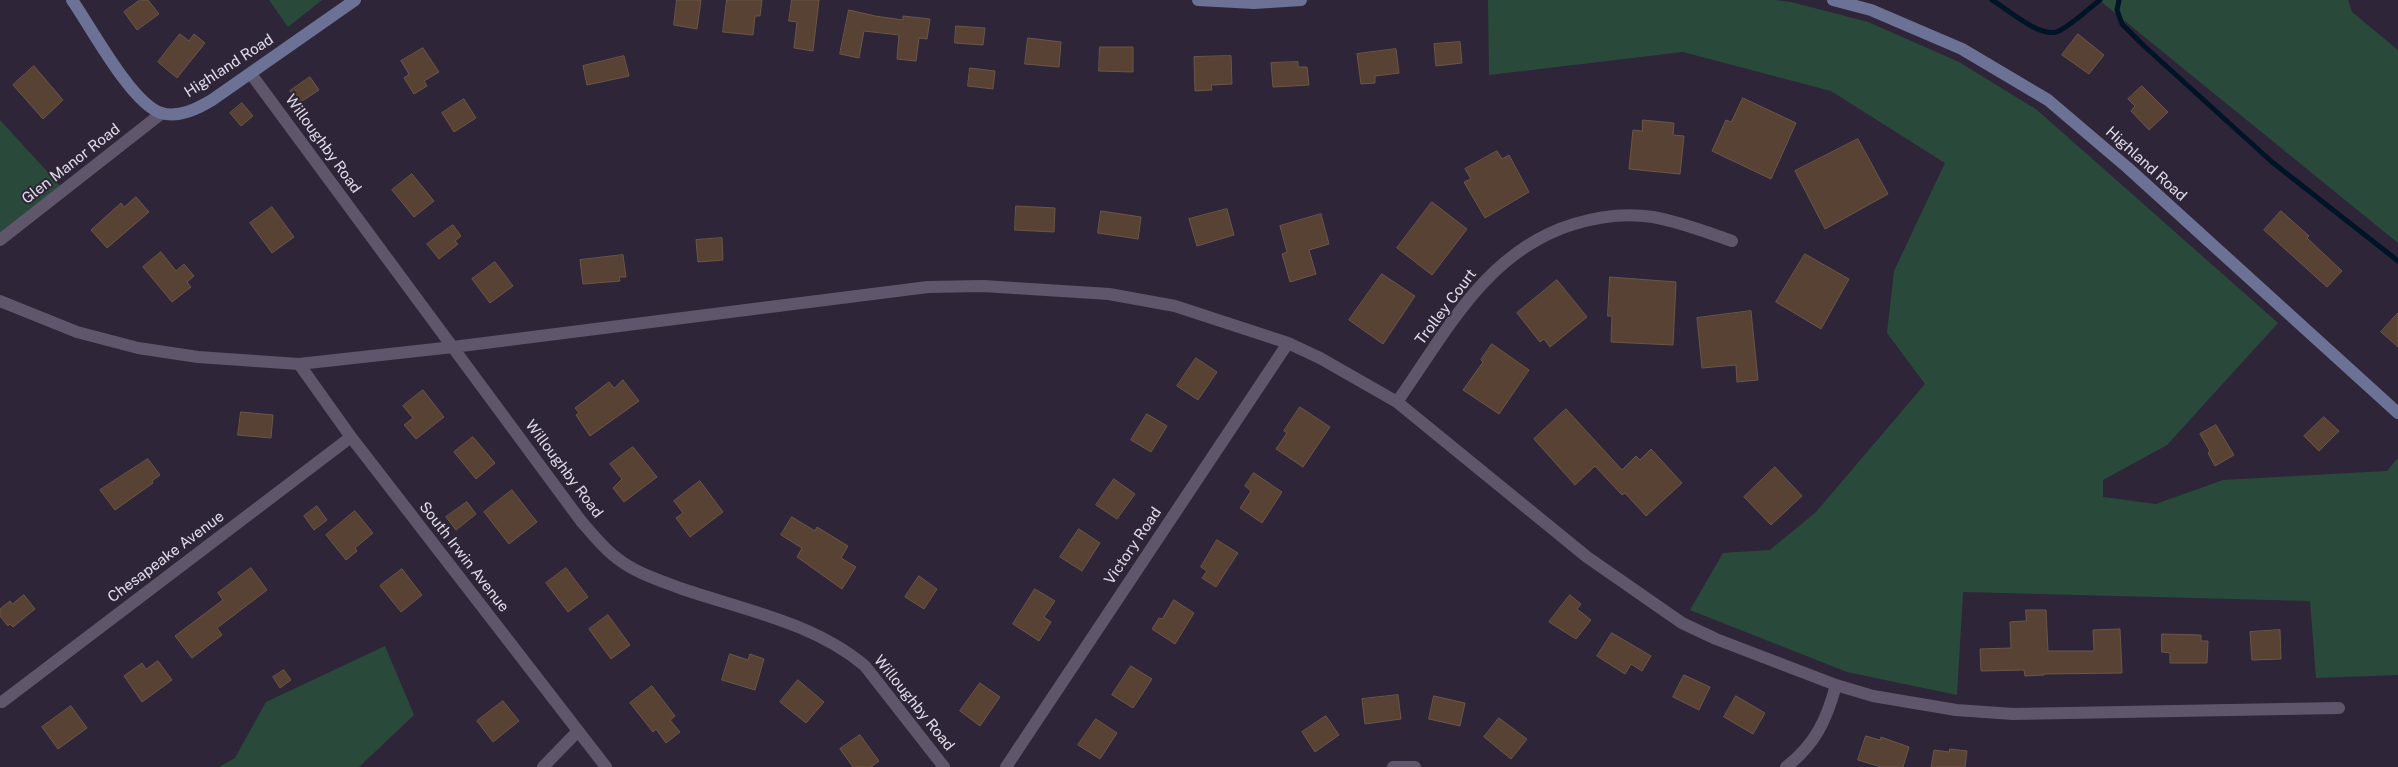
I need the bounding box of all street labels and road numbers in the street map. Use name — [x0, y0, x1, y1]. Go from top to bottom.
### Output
street label: Highland Road — [181, 30, 277, 102]
street label: Willoughby Road — [281, 91, 365, 197]
street label: Glen Manor Road — [18, 120, 124, 208]
street label: Highland Road — [2102, 123, 2190, 205]
street label: Trolley Court — [1412, 266, 1480, 348]
street label: Willoughby Road — [521, 417, 607, 521]
street label: South Irwin Avenue — [415, 498, 513, 616]
street label: Victory Road — [1101, 504, 1165, 588]
street label: Chesapeake Avenue — [104, 507, 228, 607]
street label: Willoughby Road — [870, 652, 958, 754]

